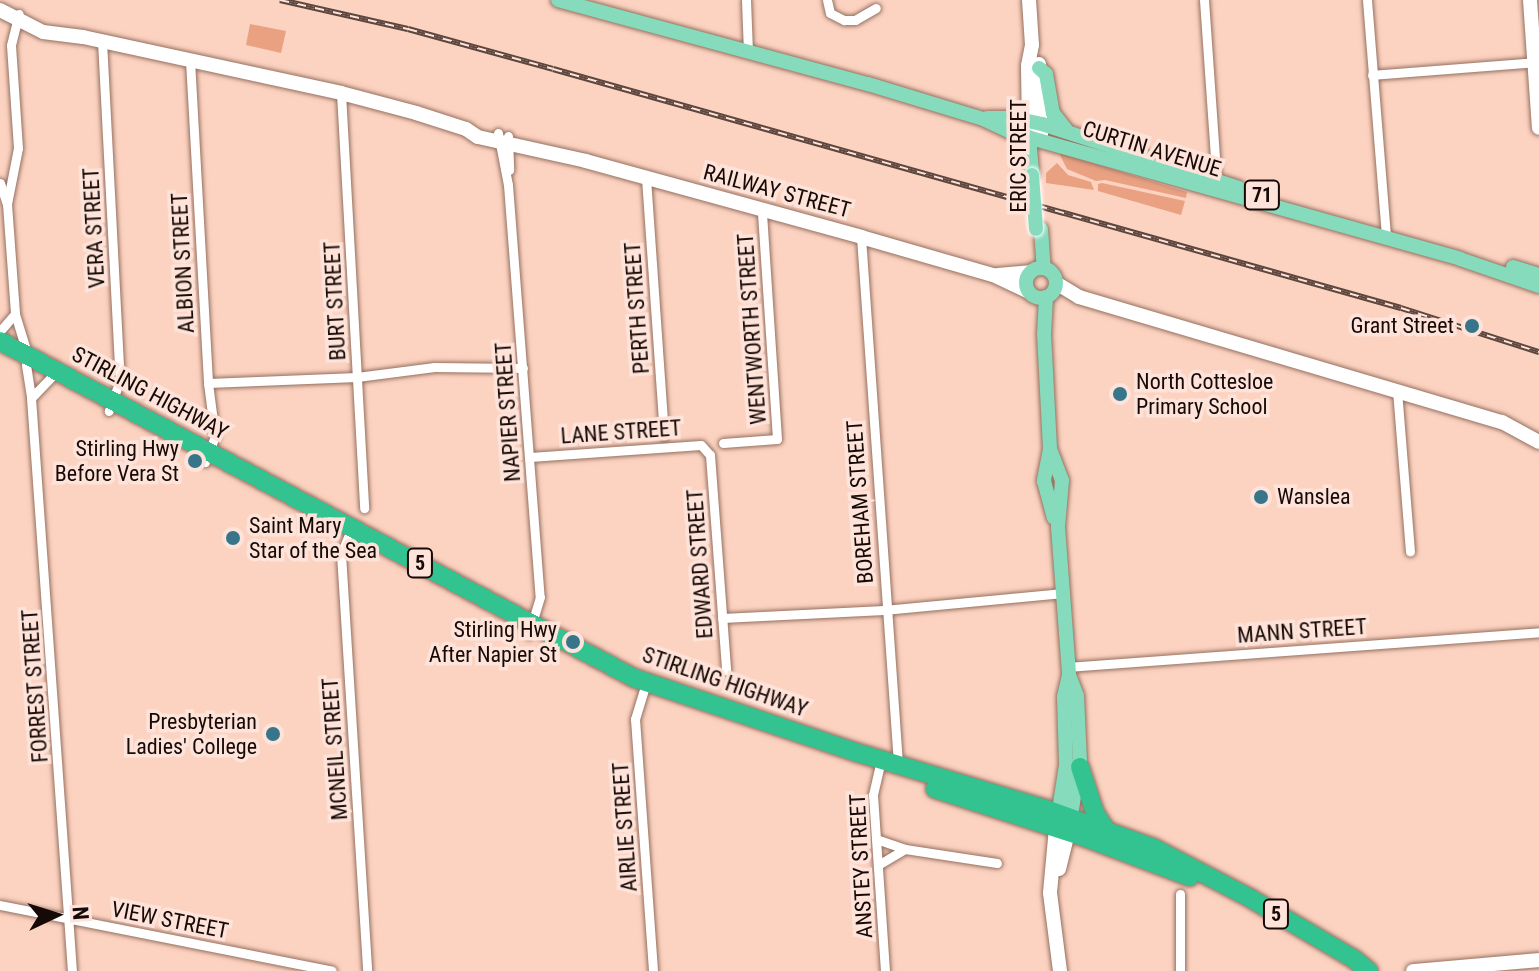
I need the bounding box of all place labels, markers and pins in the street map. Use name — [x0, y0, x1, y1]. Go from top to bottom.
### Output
place label: Grant Street — [1350, 313, 1454, 339]
marker: Grant Street — [1461, 315, 1483, 337]
place label: North Cottesloe Primary School — [1136, 368, 1273, 420]
marker: North Cottesloe Primary School — [1111, 385, 1129, 403]
place label: Stirling Hwy Before Vera St — [55, 435, 179, 486]
marker: Stirling Hwy Before Vera St — [186, 452, 204, 470]
place label: Wanslea — [1277, 484, 1351, 510]
marker: Wanslea — [1252, 488, 1270, 506]
place label: Saint Mary Star of the Sea — [249, 512, 377, 564]
marker: Saint Mary Star of the Sea — [224, 529, 242, 547]
place label: Stirling Hwy After Napier St — [429, 616, 557, 668]
marker: Stirling Hwy After Napier St — [564, 633, 582, 651]
place label: Presbyterian Ladies' College — [126, 708, 257, 760]
marker: Presbyterian Ladies' College — [264, 725, 282, 743]

